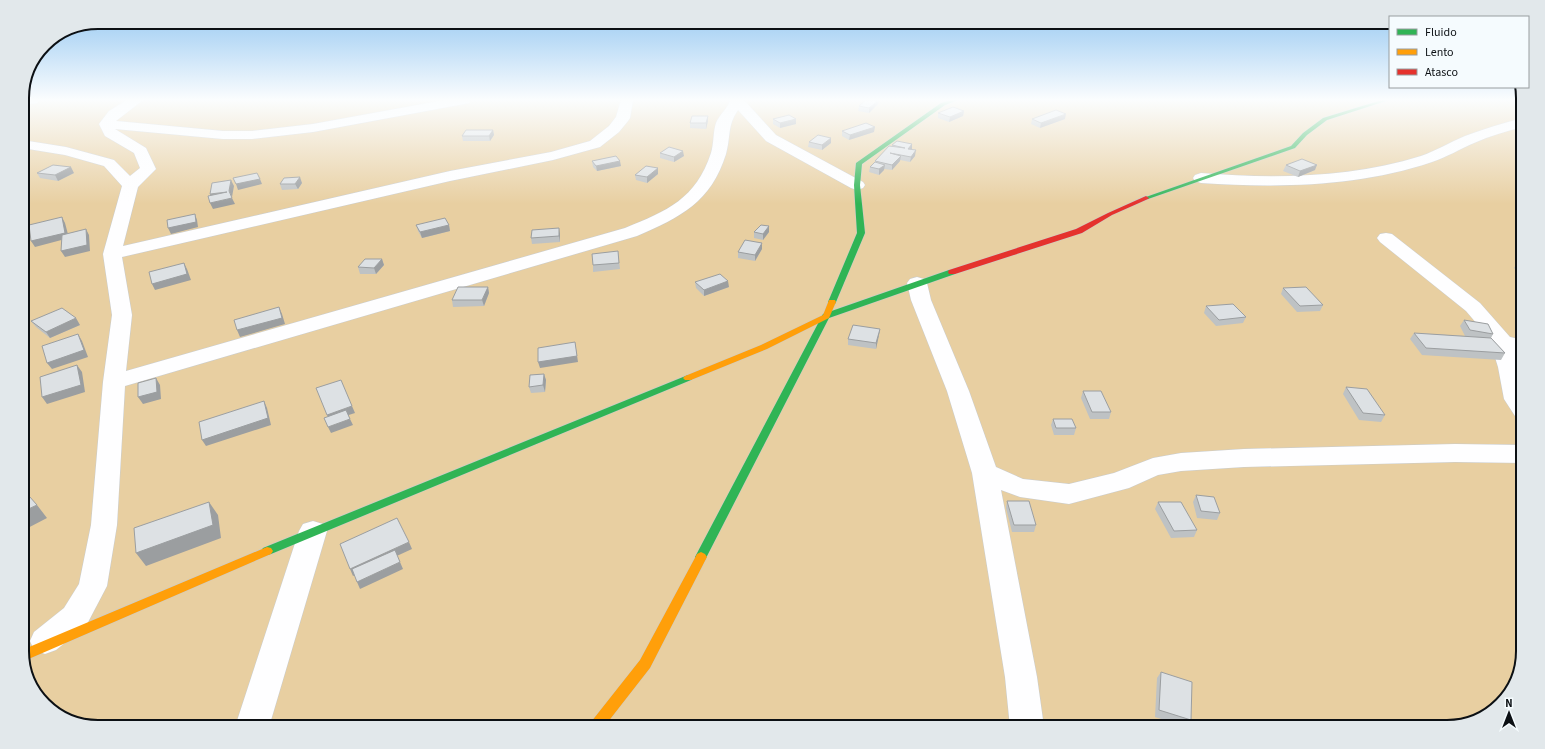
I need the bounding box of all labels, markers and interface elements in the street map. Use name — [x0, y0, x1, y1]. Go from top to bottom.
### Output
legend — [1389, 16, 1529, 88]
text: Fluido — [1425, 24, 1457, 41]
text: Lento — [1425, 44, 1454, 61]
text: Atasco — [1425, 64, 1458, 81]
north arrow — [1489, 693, 1529, 733]
text: N — [1505, 696, 1513, 711]

